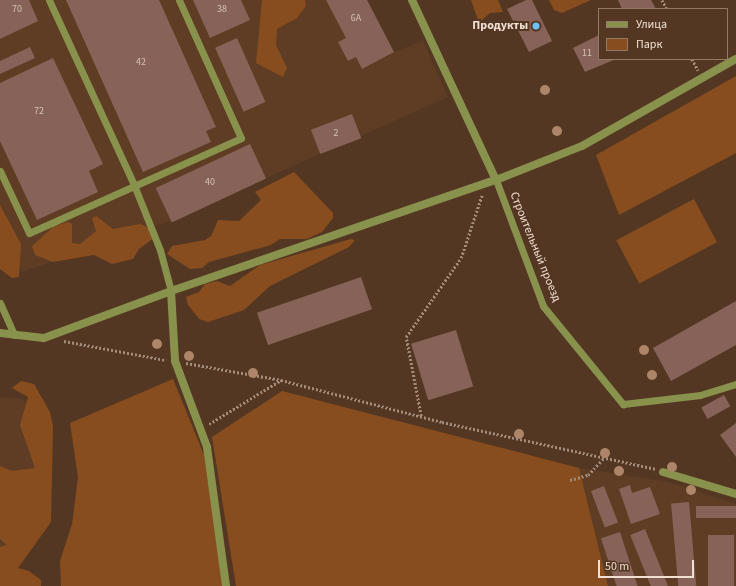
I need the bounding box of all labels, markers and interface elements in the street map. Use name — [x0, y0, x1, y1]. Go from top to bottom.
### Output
house number: 70 — [12, 4, 22, 16]
house number: 38 — [217, 4, 227, 16]
legend — [598, 8, 728, 60]
house number: 6А — [351, 13, 361, 25]
text: Улица — [636, 16, 667, 33]
place label: Продукты — [472, 19, 528, 33]
marker: Продукты — [531, 21, 541, 31]
text: Парк — [636, 36, 662, 53]
house number: 11 — [582, 48, 592, 60]
house number: 42 — [136, 57, 146, 69]
house number: 72 — [34, 106, 44, 118]
house number: 2 — [334, 128, 338, 140]
house number: 40 — [205, 177, 215, 189]
street label: Строительный проезд — [506, 190, 564, 304]
scale bar — [600, 552, 696, 578]
text: 50 m — [605, 558, 629, 575]

